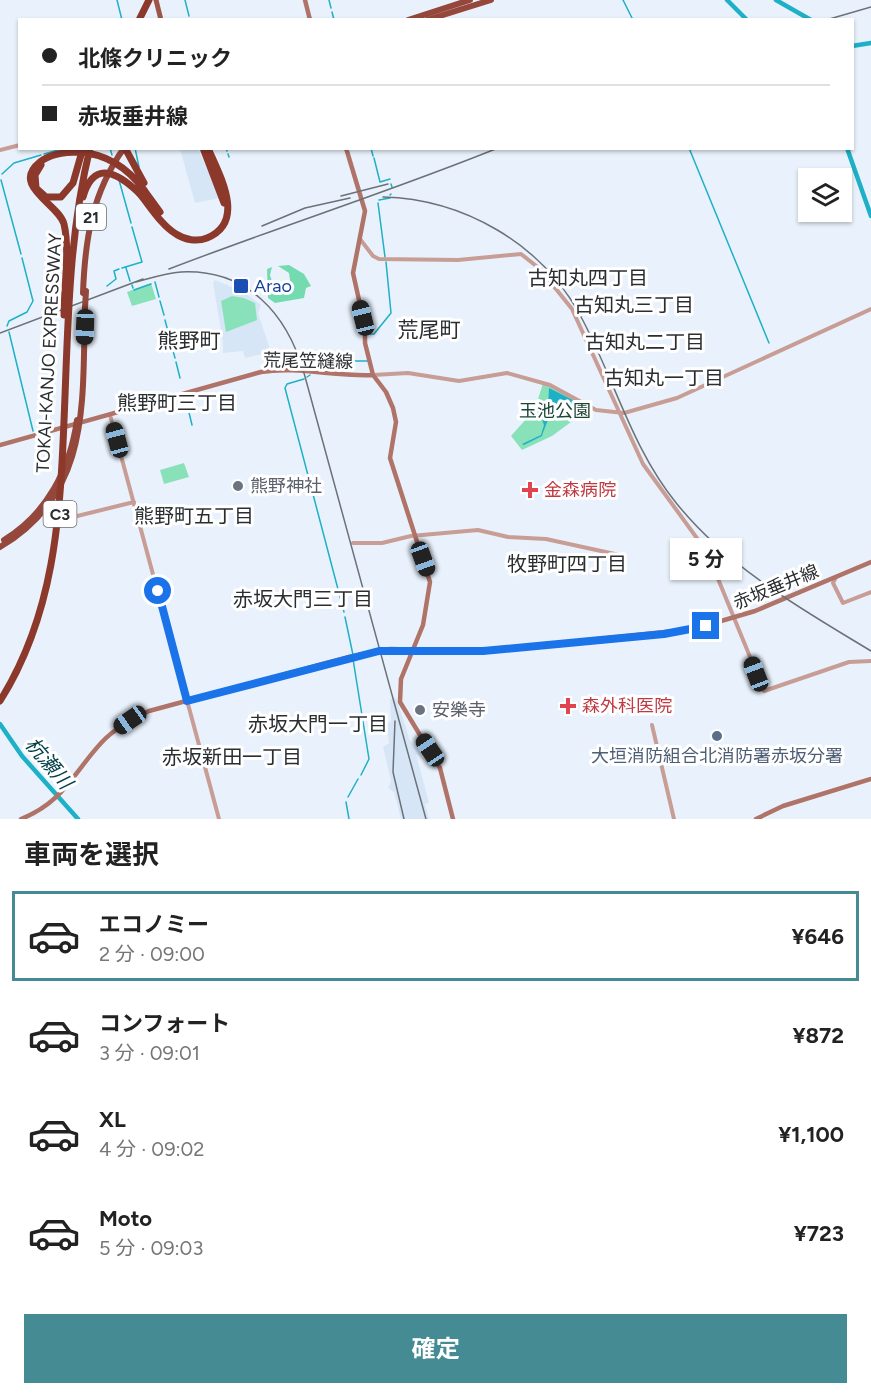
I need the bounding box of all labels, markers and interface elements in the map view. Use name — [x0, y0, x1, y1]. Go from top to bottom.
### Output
text: 北條クリニック — [78, 45, 232, 72]
text: 赤坂垂井線 — [78, 103, 188, 130]
map controls — [798, 168, 852, 222]
button: layers — [798, 168, 852, 222]
road number: 21 — [76, 204, 106, 230]
street label: TOKAI-KANJO EXPRESSWAY — [32, 232, 66, 473]
district label: 古知丸四丁目 — [528, 266, 648, 290]
place label: Arao — [254, 275, 292, 297]
marker: Arao — [232, 277, 250, 295]
district label: 古知丸三丁目 — [574, 293, 694, 317]
car — [350, 298, 376, 338]
car — [75, 309, 95, 345]
district label: 荒尾町 — [398, 317, 461, 342]
district label: 熊野町 — [158, 328, 221, 353]
district label: 古知丸二丁目 — [585, 330, 705, 354]
street label: 荒尾笠縫線 — [263, 349, 353, 373]
district label: 古知丸一丁目 — [604, 366, 724, 390]
district label: 熊野町三丁目 — [117, 391, 237, 415]
park label: 玉池公園 — [519, 400, 591, 422]
car — [104, 420, 130, 460]
place label: 熊野神社 — [250, 475, 322, 497]
marker: 熊野神社 — [231, 479, 245, 493]
place label: 金森病院 — [544, 479, 616, 501]
marker: 金森病院 — [521, 481, 539, 499]
road number: C3 — [44, 501, 76, 527]
district label: 熊野町五丁目 — [134, 504, 254, 528]
car — [408, 539, 438, 579]
callout: 5 分 — [670, 539, 742, 581]
text: 5 分 — [688, 547, 724, 571]
district label: 牧野町四丁目 — [507, 552, 627, 576]
street label: 赤坂垂井線 — [730, 560, 822, 614]
route start — [144, 577, 171, 604]
district label: 赤坂大門三丁目 — [233, 587, 373, 611]
route end — [692, 612, 719, 639]
car — [741, 654, 771, 694]
place label: 森外科医院 — [582, 695, 672, 717]
marker: 森外科医院 — [559, 697, 577, 715]
place label: 安樂寺 — [432, 699, 486, 721]
car — [110, 702, 150, 738]
marker: 安樂寺 — [413, 703, 427, 717]
district label: 赤坂大門一丁目 — [248, 712, 388, 736]
marker: 大垣消防組合北消防署赤坂分署 — [710, 729, 724, 743]
car — [412, 730, 448, 770]
water label: 杭瀬川 — [21, 732, 79, 795]
district label: 赤坂新田一丁目 — [162, 745, 302, 769]
place label: 大垣消防組合北消防署赤坂分署 — [591, 745, 843, 767]
text: 車両を選択 — [24, 838, 159, 871]
icon: car — [27, 909, 81, 963]
text: エコノミー — [99, 911, 209, 938]
text: ¥646 — [791, 923, 844, 950]
text: 2 分 · 09:00 — [99, 942, 205, 966]
icon: car — [27, 1008, 81, 1062]
text: コンフォート — [99, 1010, 230, 1037]
text: ¥872 — [792, 1022, 844, 1049]
text: 3 分 · 09:01 — [99, 1041, 200, 1065]
text: XL — [99, 1106, 126, 1133]
icon: car — [27, 1107, 81, 1161]
text: ¥1,100 — [778, 1121, 844, 1148]
text: 4 分 · 09:02 — [99, 1137, 205, 1161]
text: Moto — [99, 1205, 152, 1232]
icon: car — [27, 1206, 81, 1260]
text: ¥723 — [794, 1220, 844, 1247]
text: 5 分 · 09:03 — [99, 1236, 203, 1260]
button: 確定 — [24, 1314, 847, 1383]

